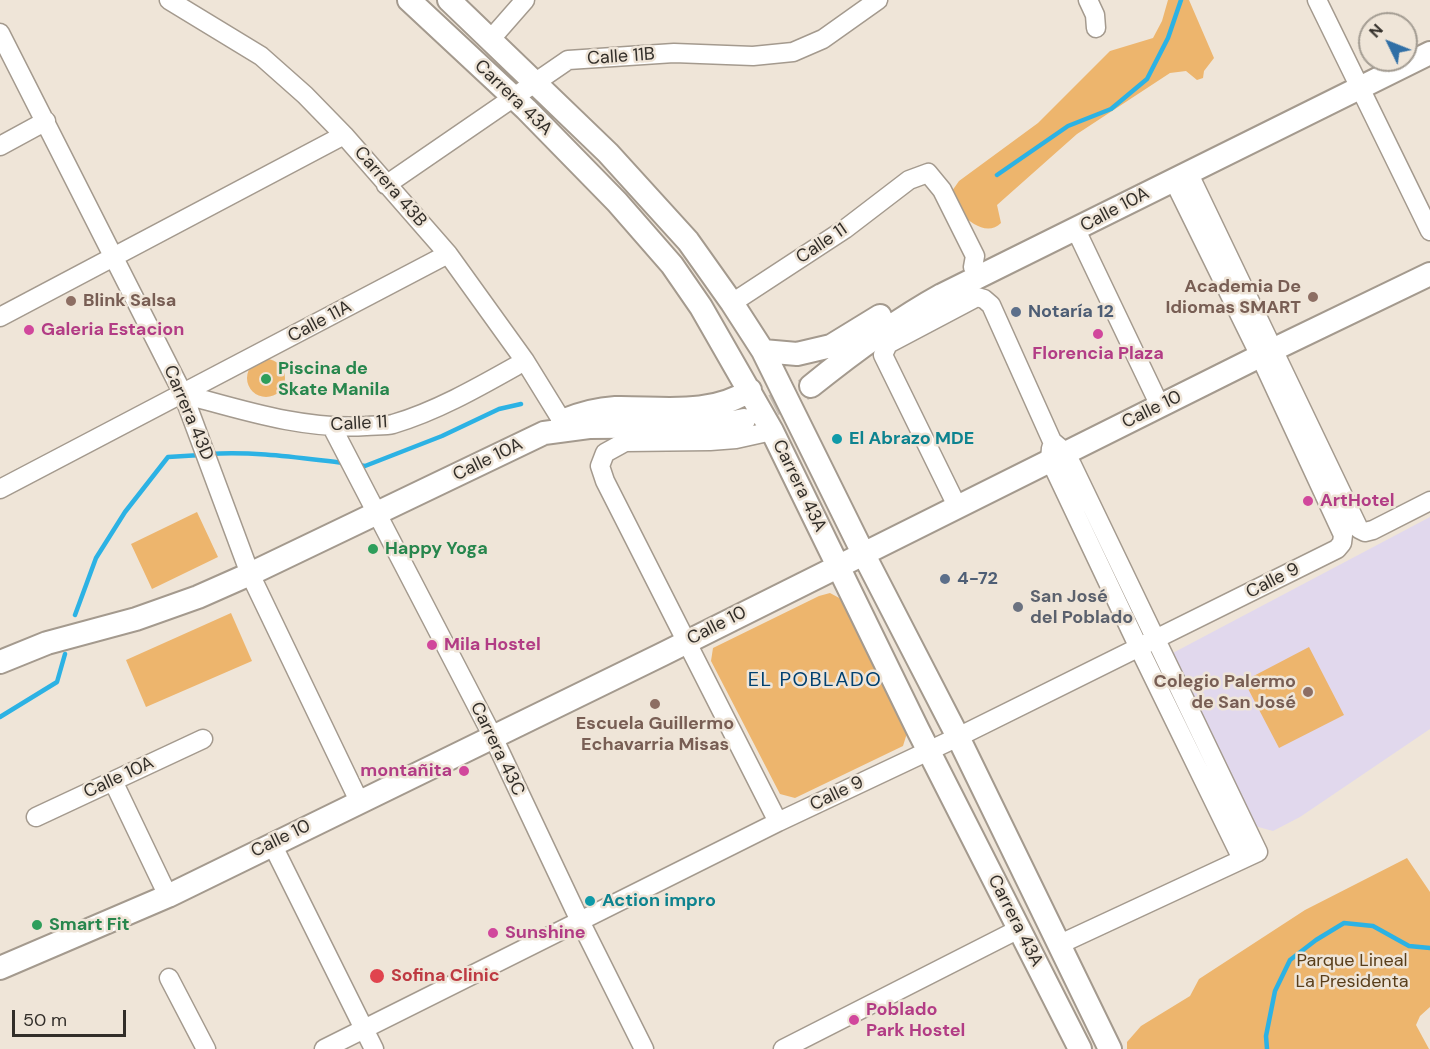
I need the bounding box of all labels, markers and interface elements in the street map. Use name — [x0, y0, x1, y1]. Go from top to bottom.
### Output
north arrow — [1358, 12, 1418, 72]
text: N — [1364, 19, 1388, 42]
street label: Calle 11B — [586, 44, 656, 70]
street label: Carrera 43A — [470, 56, 556, 140]
street label: Carrera 43B — [349, 142, 431, 232]
street label: Calle 10A — [1077, 183, 1153, 237]
street label: Calle 11 — [792, 219, 852, 269]
place label: Academia De Idiomas SMART — [1165, 276, 1301, 318]
place label: Blink Salsa — [83, 290, 176, 312]
marker: Academia De Idiomas SMART — [1306, 290, 1320, 304]
marker: Blink Salsa — [64, 294, 78, 308]
street label: Calle 11A — [285, 296, 355, 348]
place label: Notaría 12 — [1028, 301, 1114, 323]
marker: Notaría 12 — [1009, 305, 1023, 319]
place label: Galeria Estacion — [41, 319, 184, 341]
marker: Galeria Estacion — [22, 323, 36, 337]
marker: Florencia Plaza — [1091, 327, 1105, 341]
place label: Florencia Plaza — [1032, 343, 1164, 365]
place label: Piscina de Skate Manila — [278, 358, 390, 400]
street label: Carrera 43D — [158, 362, 218, 464]
marker: Piscina de Skate Manila — [259, 372, 273, 386]
street label: Calle 10 — [1119, 386, 1185, 434]
street label: Calle 11 — [330, 412, 388, 436]
place label: El Abrazo MDE — [849, 428, 974, 450]
marker: El Abrazo MDE — [830, 432, 844, 446]
street label: Calle 10A — [450, 434, 526, 486]
street label: Carrera 43A — [767, 436, 831, 536]
place label: ArtHotel — [1320, 490, 1395, 512]
marker: ArtHotel — [1301, 494, 1315, 508]
place label: Happy Yoga — [385, 538, 488, 560]
marker: Happy Yoga — [366, 542, 380, 556]
street label: Calle 9 — [1243, 558, 1303, 604]
place label: 4-72 — [957, 568, 998, 590]
marker: 4-72 — [938, 572, 952, 586]
place label: San José del Poblado — [1030, 586, 1133, 628]
marker: San José del Poblado — [1011, 600, 1025, 614]
street label: Calle 10 — [684, 602, 750, 650]
place label: Mila Hostel — [444, 634, 541, 656]
marker: Mila Hostel — [425, 638, 439, 652]
district label: EL POBLADO — [748, 669, 882, 693]
place label: Colegio Palermo de San José — [1154, 671, 1296, 714]
marker: Colegio Palermo de San José — [1301, 685, 1315, 699]
marker: Escuela Guillermo Echavarria Misas — [648, 697, 662, 711]
street label: Carrera 43C — [465, 699, 529, 799]
place label: Escuela Guillermo Echavarria Misas — [576, 713, 734, 756]
street label: Calle 10A — [80, 752, 158, 804]
place label: montañita — [360, 760, 452, 782]
marker: montañita — [457, 764, 471, 778]
street label: Calle 9 — [807, 772, 867, 816]
street label: Calle 10 — [248, 815, 314, 863]
street label: Carrera 43A — [983, 872, 1047, 970]
place label: Action impro — [602, 890, 716, 912]
marker: Action impro — [583, 894, 597, 908]
place label: Smart Fit — [49, 914, 129, 936]
marker: Smart Fit — [30, 918, 44, 932]
place label: Sunshine — [505, 922, 586, 944]
marker: Sunshine — [486, 926, 500, 940]
park label: Parque Lineal La Presidenta — [1295, 950, 1409, 992]
place label: Sofina Clinic — [391, 965, 500, 987]
marker: Sofina Clinic — [368, 967, 386, 985]
scale bar — [15, 998, 129, 1036]
place label: Poblado Park Hostel — [866, 999, 965, 1042]
text: 50 m — [23, 1008, 67, 1032]
marker: Poblado Park Hostel — [847, 1013, 861, 1027]

